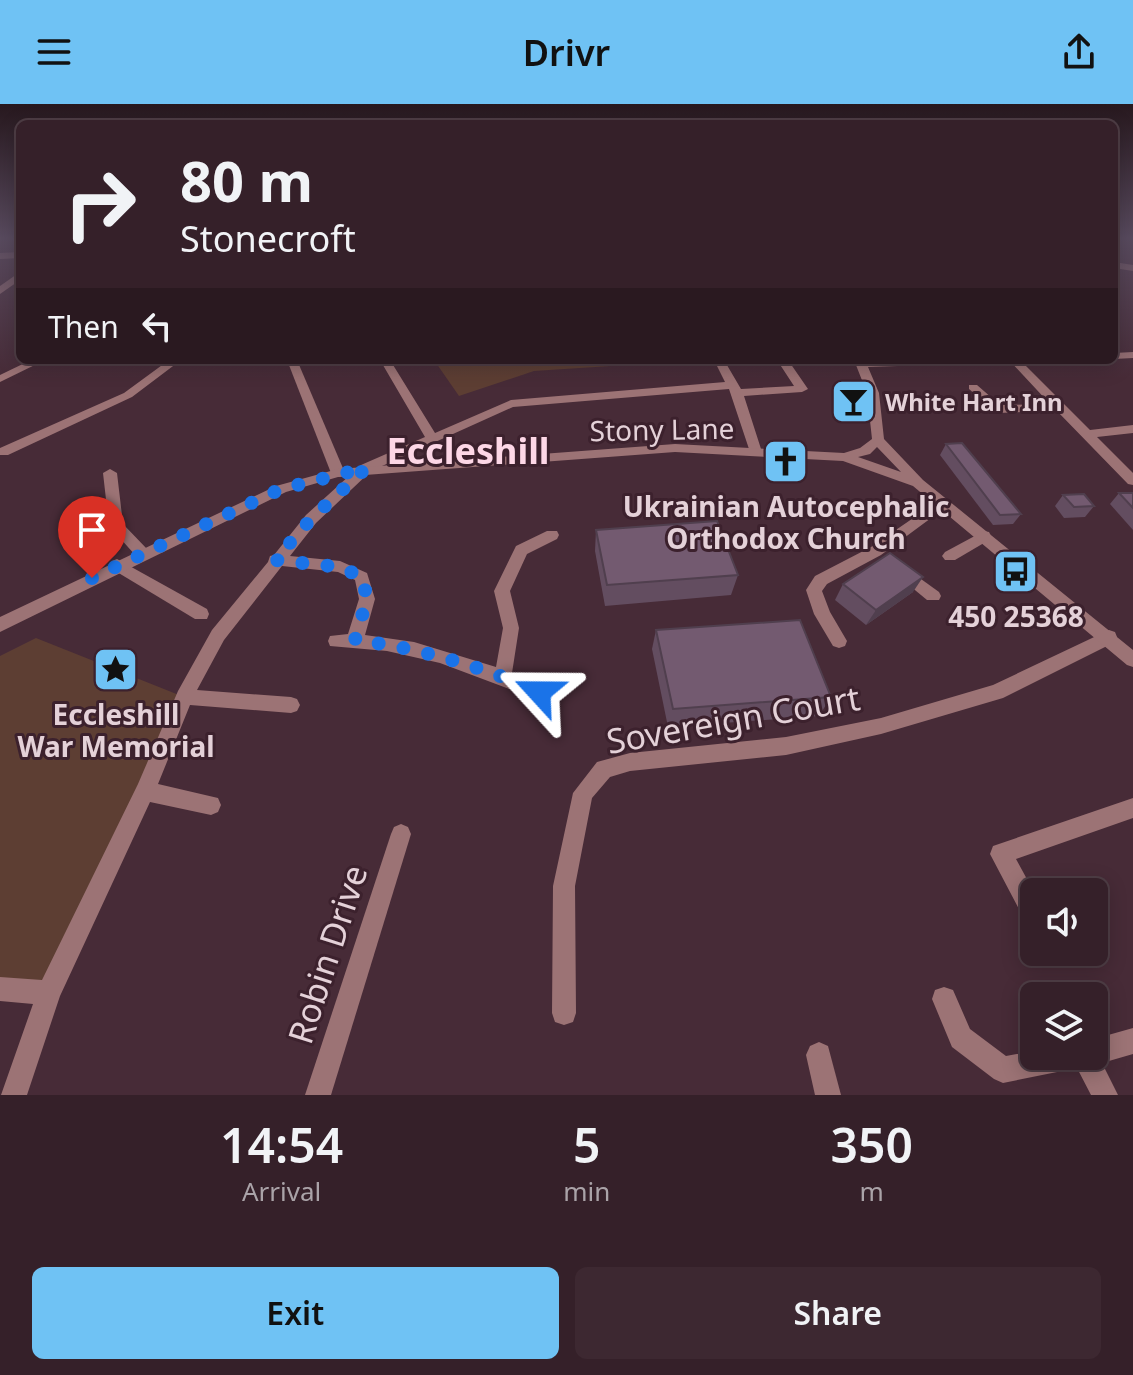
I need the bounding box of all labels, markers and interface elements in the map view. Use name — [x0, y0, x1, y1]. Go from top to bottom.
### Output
text: Drivr — [523, 28, 610, 77]
icon: menu — [32, 30, 76, 74]
icon: share — [1057, 30, 1101, 74]
text: 80 m — [180, 142, 313, 218]
icon: right — [48, 152, 152, 256]
text: Stonecroft — [180, 214, 356, 263]
icon: left — [135, 304, 179, 348]
text: Then — [48, 306, 119, 347]
bar icon: White Hart Inn — [830, 377, 878, 425]
place label: White Hart Inn — [885, 385, 1063, 418]
street label: Stony Lane — [589, 409, 735, 449]
district label: Eccleshill — [386, 426, 550, 475]
church icon: Ukrainian Autocephalic Orthodox Church — [762, 437, 810, 485]
place label: Ukrainian Autocephalic Orthodox Church — [623, 487, 949, 557]
pin — [58, 496, 126, 578]
icon: arrive — [70, 508, 114, 552]
bus stop icon: 450 25368 — [992, 548, 1040, 596]
place label: 450 25368 — [948, 597, 1084, 635]
place icon: Eccleshill War Memorial — [92, 646, 140, 694]
position arrow — [497, 650, 581, 734]
street label: Sovereign Court — [603, 674, 863, 764]
place label: Eccleshill War Memorial — [17, 695, 215, 765]
street label: Robin Drive — [276, 859, 378, 1049]
map controls — [1020, 878, 1108, 1070]
button: sound — [1020, 878, 1108, 966]
button: layers — [1020, 982, 1108, 1070]
text: 14:54 — [220, 1112, 343, 1177]
text: 5 — [573, 1112, 601, 1177]
text: 350 — [831, 1112, 913, 1177]
text: Arrival — [242, 1173, 321, 1209]
text: min — [563, 1173, 610, 1209]
text: m — [860, 1173, 884, 1209]
button: Exit — [32, 1267, 559, 1359]
button: Share — [575, 1267, 1101, 1359]

